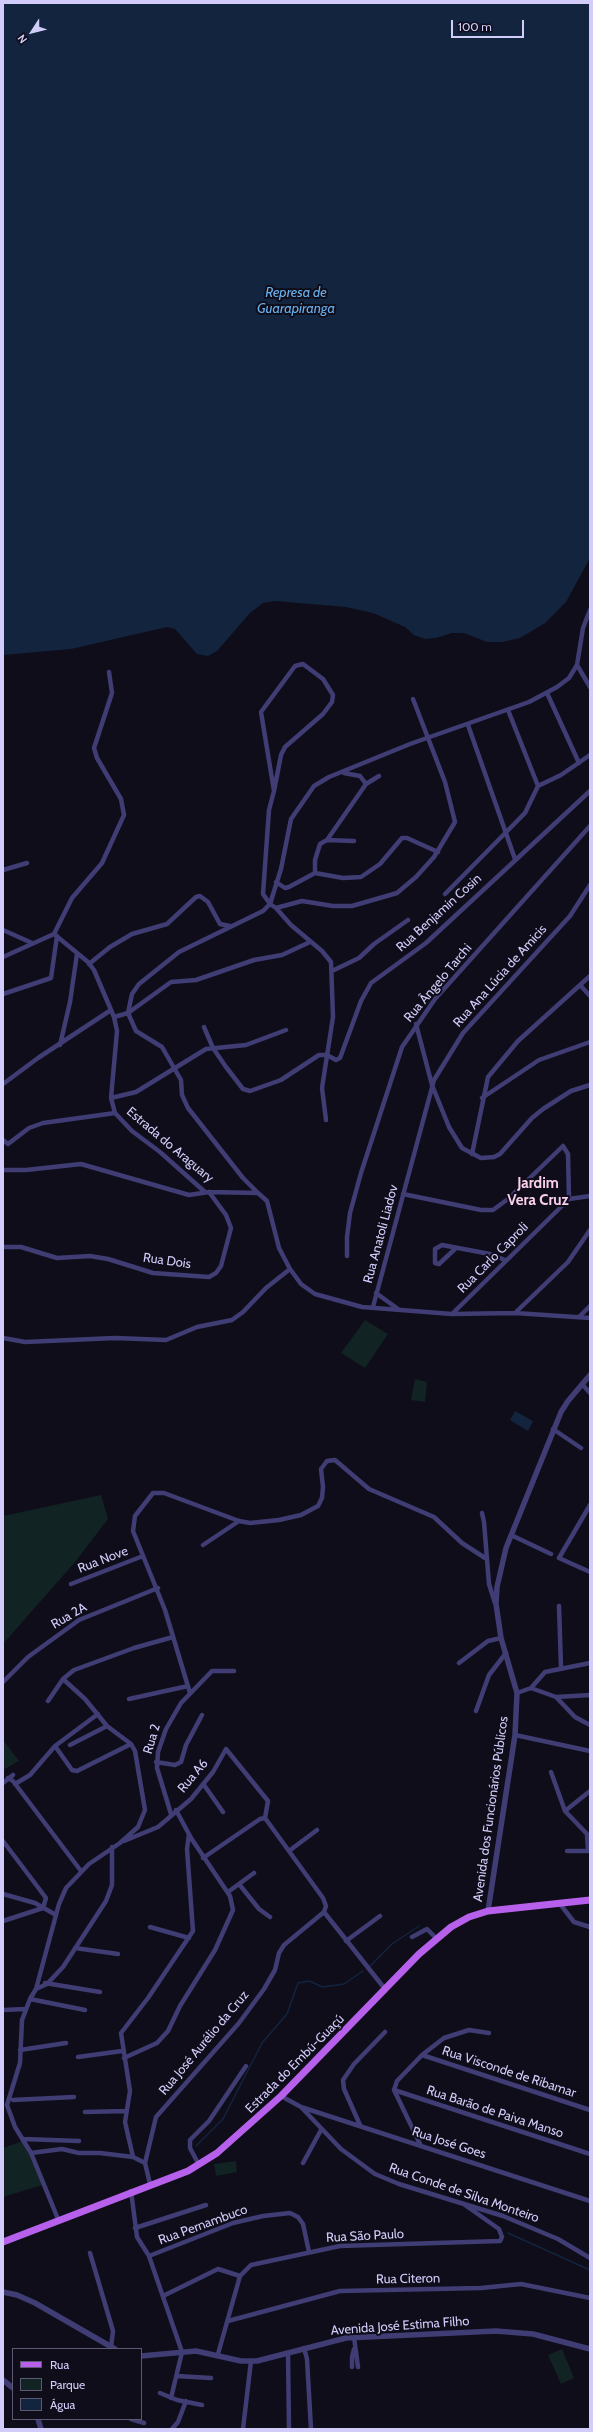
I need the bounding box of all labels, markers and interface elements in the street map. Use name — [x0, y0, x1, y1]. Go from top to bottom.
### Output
north arrow — [12, 12, 52, 52]
scale bar — [453, 12, 526, 38]
text: 100 m — [458, 19, 492, 34]
text: N — [14, 32, 30, 46]
water label: Represa de Guarapiranga — [257, 285, 335, 318]
street label: Rua Benjamin Cosin — [393, 871, 485, 955]
street label: Rua Ana Lúcia de Amicis — [450, 922, 550, 1030]
street label: Rua Ângelo Tarchi — [401, 941, 475, 1025]
street label: Estrada do Araguary — [123, 1104, 217, 1186]
district label: Jardim Vera Cruz — [507, 1175, 569, 1210]
street label: Rua Anatoli Liadov — [360, 1183, 402, 1285]
street label: Rua Carlo Caproli — [454, 1219, 532, 1297]
street label: Rua Dois — [142, 1250, 192, 1272]
street label: Rua Nove — [76, 1543, 130, 1577]
street label: Rua 2A — [48, 1600, 90, 1632]
street label: Avenida dos Funcionários Públicos — [470, 1715, 512, 1903]
street label: Rua 2 — [140, 1722, 164, 1756]
street label: Rua A6 — [174, 1756, 212, 1796]
street label: Rua José Aurélio da Cruz — [156, 1988, 252, 2098]
street label: Estrada do Embú-Guaçú — [242, 2011, 348, 2117]
street label: Rua Visconde de Ribamar — [440, 2043, 578, 2101]
street label: Rua Barão de Paiva Manso — [425, 2082, 565, 2142]
street label: Rua José Goes — [410, 2124, 488, 2162]
street label: Rua Conde de Silva Monteiro — [387, 2160, 541, 2226]
street label: Rua Pernambuco — [156, 2202, 250, 2248]
street label: Rua São Paulo — [326, 2226, 404, 2246]
street label: Rua Citeron — [376, 2271, 440, 2287]
street label: Avenida José Estima Filho — [330, 2313, 470, 2339]
legend — [12, 2348, 142, 2420]
text: Rua — [50, 2357, 69, 2372]
text: Parque — [50, 2377, 85, 2392]
text: Água — [50, 2397, 75, 2412]

